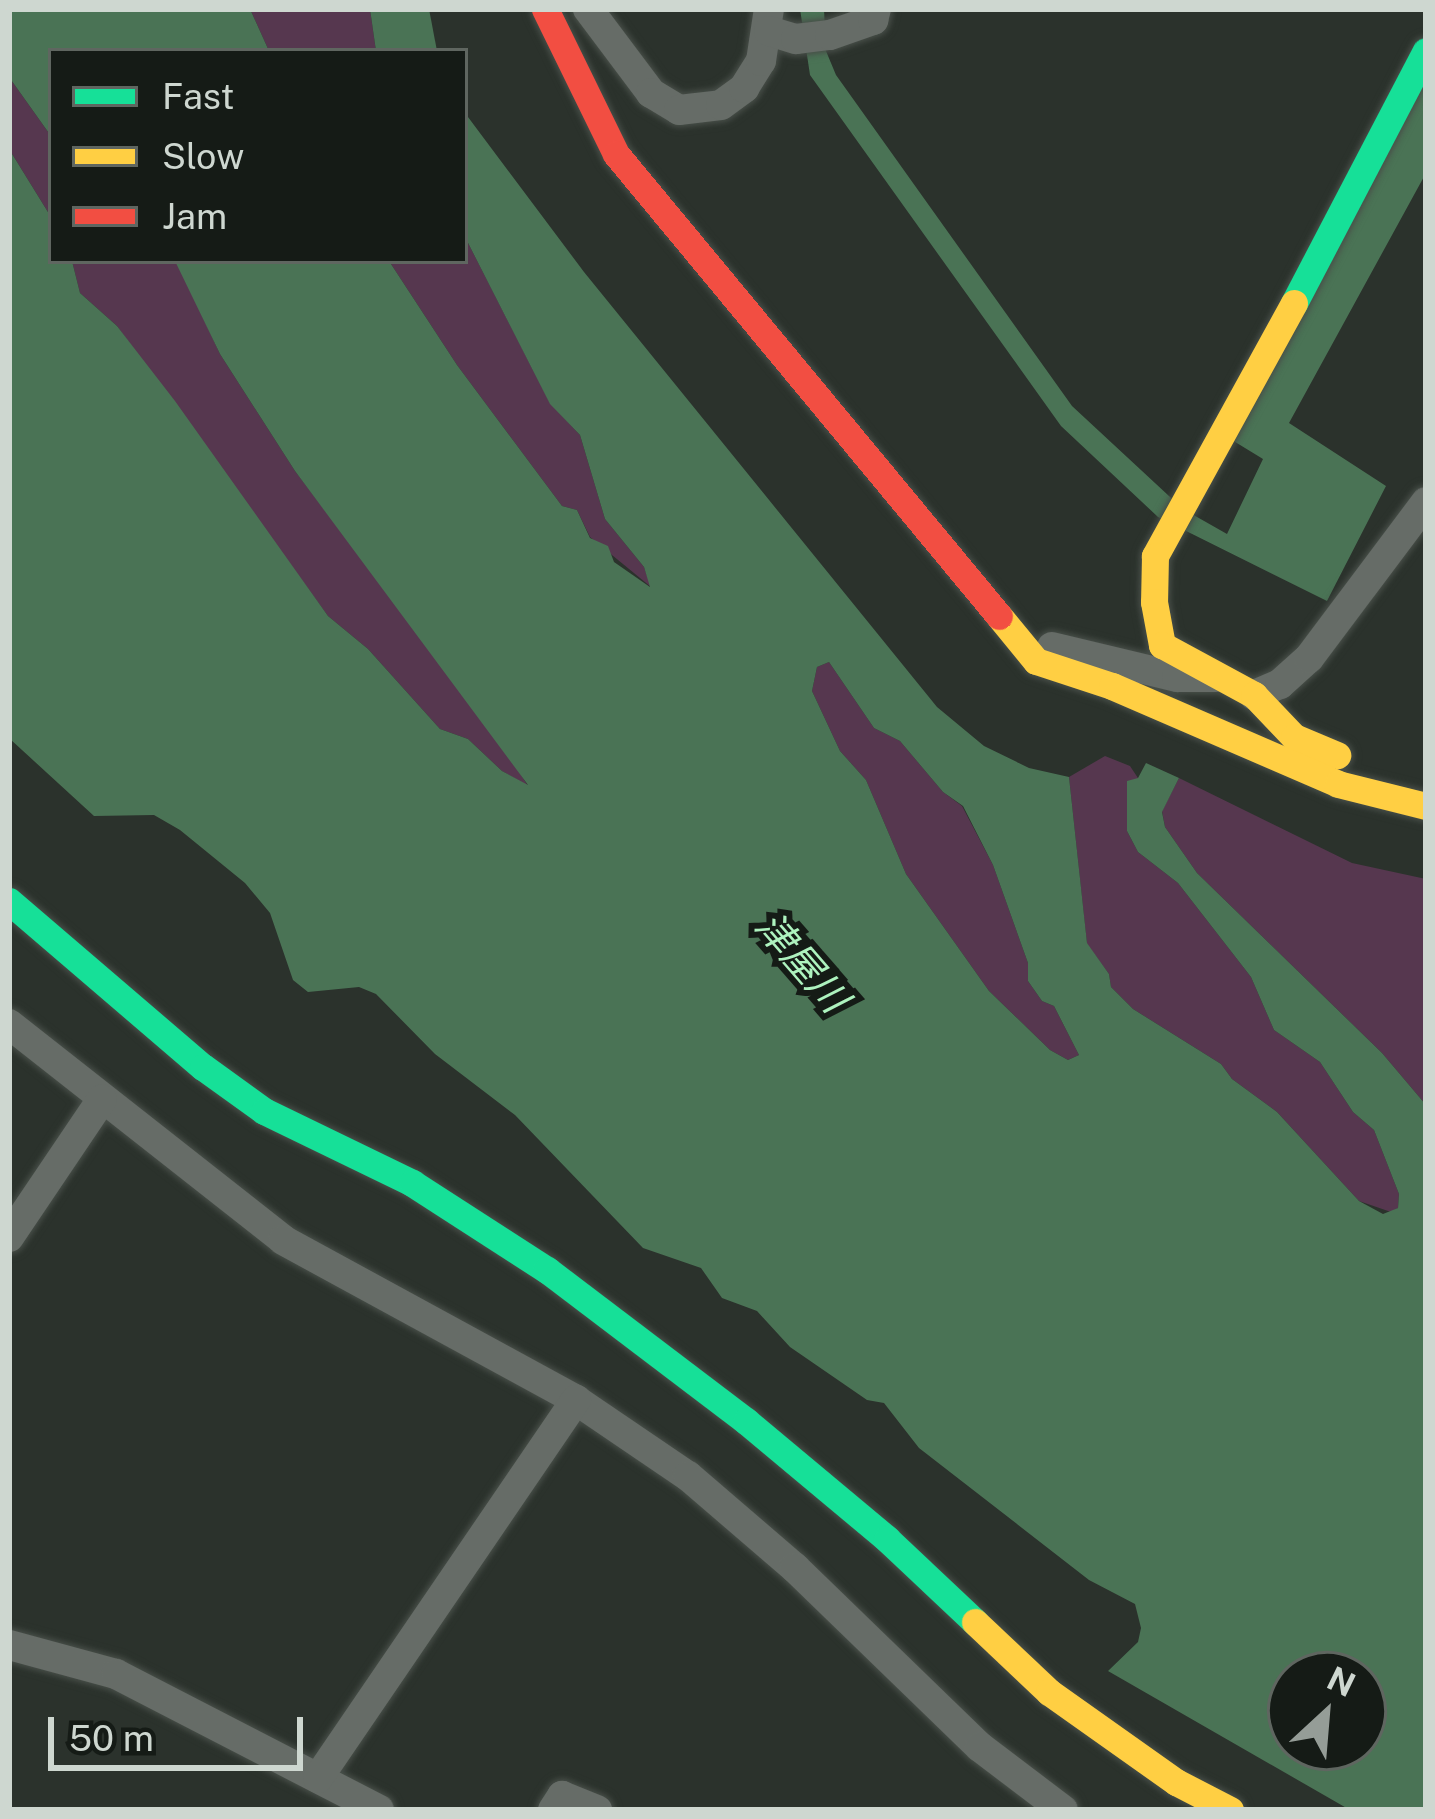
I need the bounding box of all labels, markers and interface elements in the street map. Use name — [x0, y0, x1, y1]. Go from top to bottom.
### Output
legend — [48, 48, 468, 264]
text: Fast — [162, 75, 235, 117]
text: Slow — [162, 135, 244, 177]
text: Jam — [162, 195, 227, 237]
water label: 津屋川 — [746, 902, 858, 1022]
north arrow — [1267, 1651, 1387, 1771]
text: N — [1322, 1659, 1361, 1704]
scale bar — [54, 1693, 309, 1767]
text: 50 m — [69, 1717, 154, 1759]

